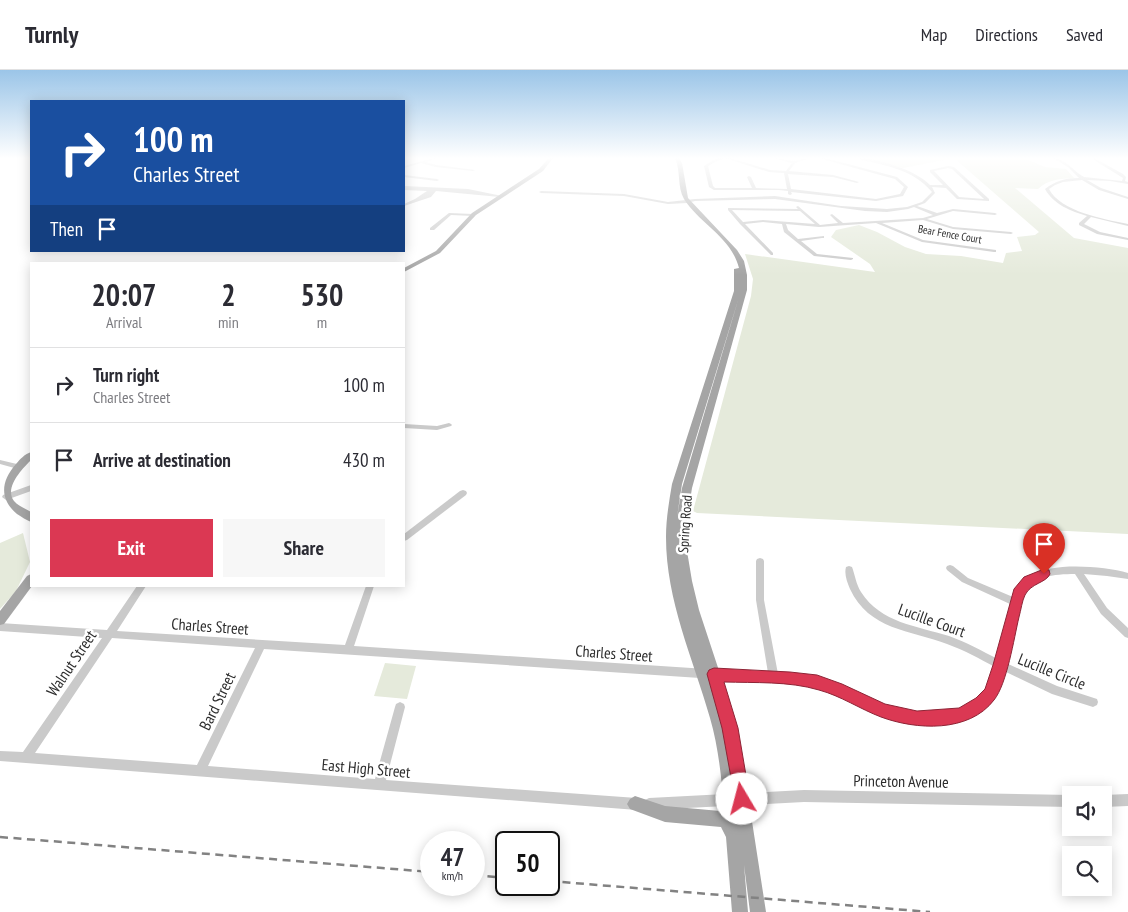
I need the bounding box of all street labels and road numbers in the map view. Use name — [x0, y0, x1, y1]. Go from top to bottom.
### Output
street label: Bear Fence Court — [917, 222, 983, 246]
street label: Spring Road — [674, 494, 696, 554]
street label: Lucille Court — [896, 599, 969, 642]
street label: Charles Street — [171, 613, 250, 639]
street label: Walnut Street — [42, 626, 101, 700]
street label: Charles Street — [575, 640, 654, 666]
street label: Lucille Circle — [1015, 648, 1089, 694]
street label: Bard Street — [194, 668, 240, 733]
street label: East High Street — [321, 754, 412, 782]
street label: Princeton Avenue — [853, 770, 949, 792]

